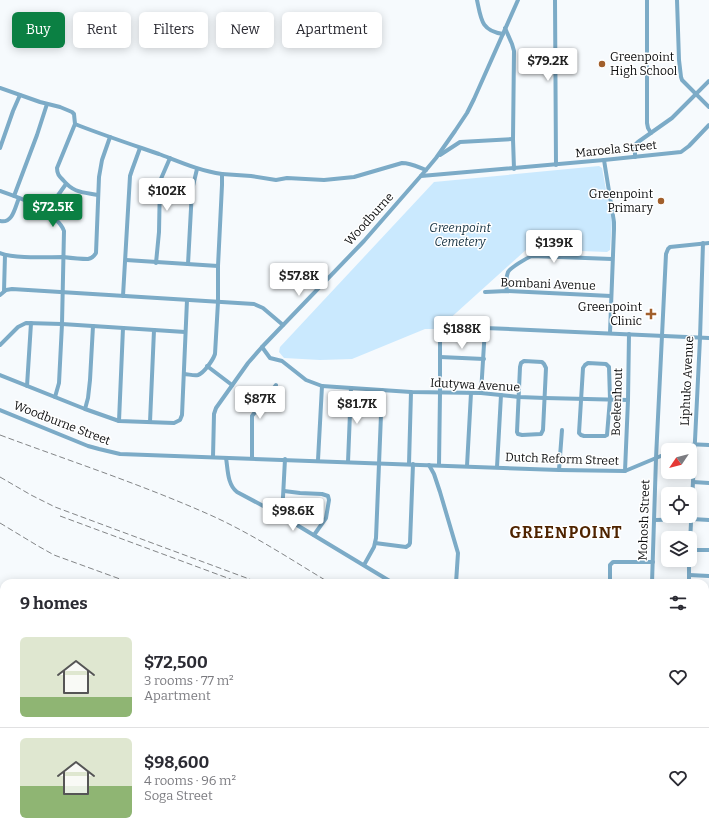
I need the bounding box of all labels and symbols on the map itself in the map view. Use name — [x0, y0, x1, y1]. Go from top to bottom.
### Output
pin: $79.2K — [515, 48, 581, 82]
place label: Greenpoint High School — [610, 50, 678, 78]
marker: Greenpoint High School — [597, 59, 607, 69]
street label: Maroela Street — [575, 138, 658, 160]
pin: $102K — [139, 178, 195, 212]
place label: Greenpoint Primary — [589, 187, 654, 215]
street label: Woodburne — [342, 190, 396, 248]
pin: $72.5K — [20, 194, 86, 228]
marker: Greenpoint Primary — [656, 196, 666, 206]
park label: Greenpoint Cemetery — [429, 221, 491, 249]
pin: $139K — [526, 230, 582, 264]
pin: $57.8K — [266, 263, 332, 297]
street label: Bombani Avenue — [500, 275, 596, 293]
place label: Greenpoint Clinic — [578, 300, 643, 328]
marker: Greenpoint Clinic — [645, 308, 657, 320]
pin: $188K — [434, 316, 490, 350]
street label: Liphuko Avenue — [678, 336, 696, 426]
street label: Boekenhout — [609, 367, 625, 436]
street label: Idutywa Avenue — [430, 376, 520, 394]
pin: $87K — [236, 386, 284, 420]
pin: $81.7K — [324, 391, 390, 425]
street label: Woodburne Street — [12, 398, 113, 448]
north arrow — [661, 443, 697, 479]
street label: Dutch Reform Street — [505, 450, 620, 468]
street label: Mohosh Street — [636, 479, 652, 561]
pin: $98.6K — [260, 498, 326, 532]
district label: GREENPOINT — [509, 523, 623, 542]

